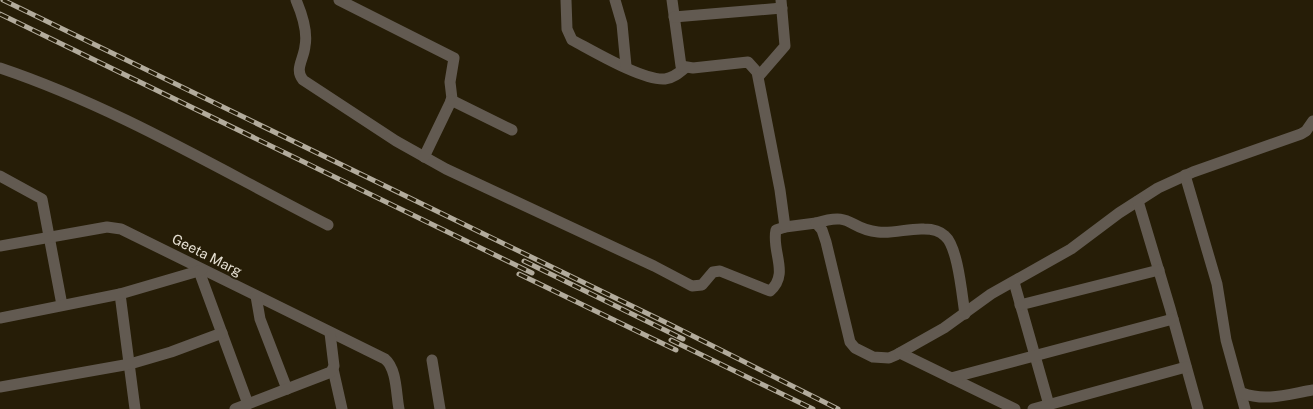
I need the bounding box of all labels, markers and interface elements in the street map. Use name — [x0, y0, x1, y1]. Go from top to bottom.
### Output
street label: Geeta Marg — [169, 231, 245, 280]

